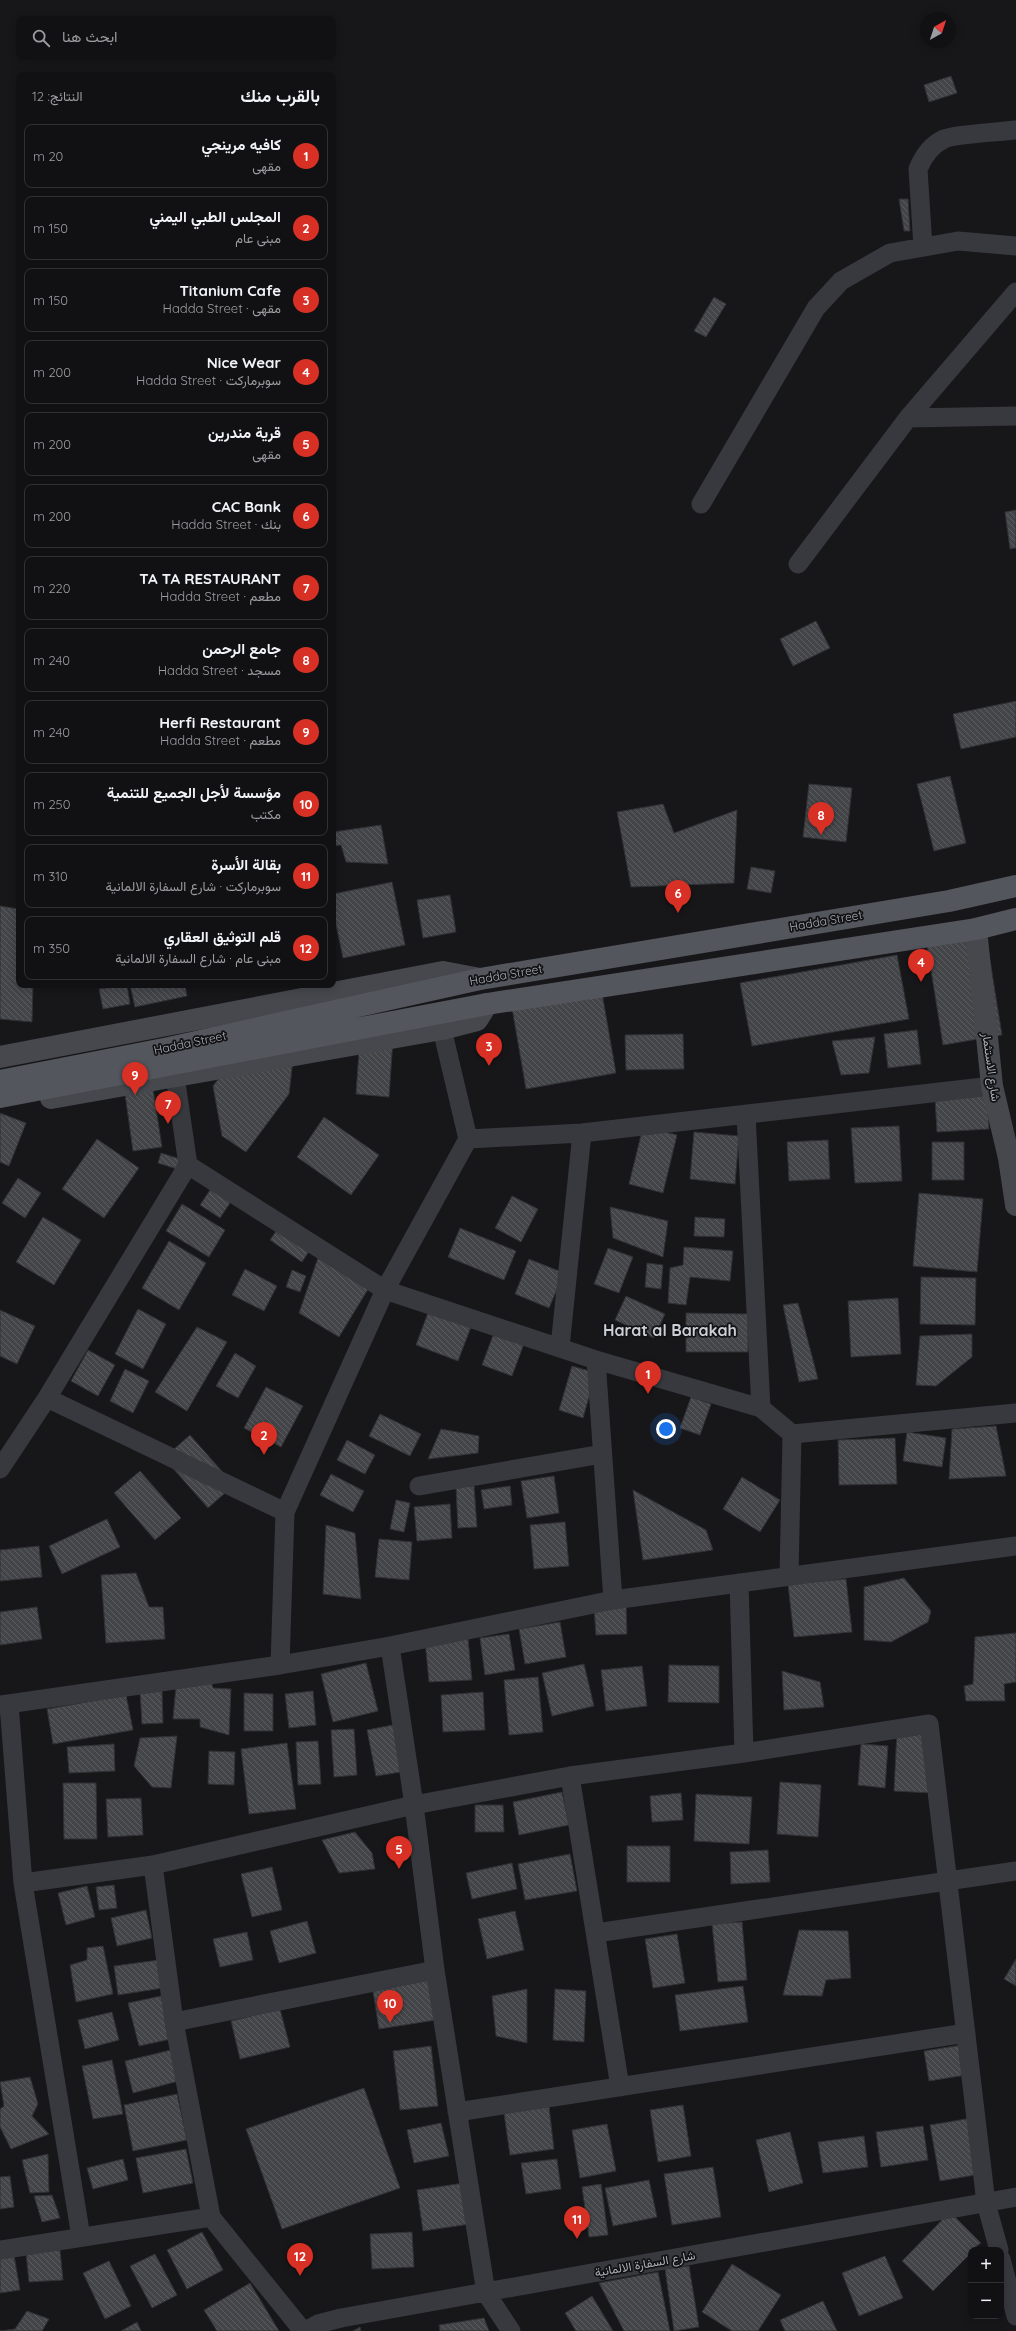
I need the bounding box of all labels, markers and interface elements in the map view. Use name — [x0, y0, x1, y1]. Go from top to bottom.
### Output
north arrow — [920, 12, 956, 48]
search box — [16, 16, 336, 60]
icon: search — [30, 27, 52, 49]
text: ابحث هنا — [62, 27, 118, 46]
text: بالقرب منك — [241, 85, 320, 106]
text: النتائج: 12 — [32, 88, 82, 104]
text: كافيه مرينجي — [201, 135, 281, 154]
text: 20 m — [33, 148, 63, 164]
text: 1 — [303, 148, 309, 164]
text: مقهى — [252, 158, 281, 174]
text: المجلس الطبي اليمني — [150, 207, 281, 226]
text: 150 m — [33, 220, 68, 236]
text: 2 — [302, 220, 310, 236]
text: مبنى عام — [235, 230, 281, 246]
text: Titanium Cafe — [179, 281, 281, 300]
text: 150 m — [33, 292, 68, 308]
text: 3 — [303, 292, 310, 308]
text: مقهى · Hadda Street — [163, 300, 281, 316]
text: Nice Wear — [207, 353, 281, 372]
text: 200 m — [33, 364, 71, 380]
text: 4 — [302, 364, 310, 380]
text: سوبرماركت · Hadda Street — [136, 372, 281, 388]
text: قرية مندرين — [208, 423, 281, 442]
text: 200 m — [33, 436, 71, 452]
text: 5 — [302, 436, 310, 452]
text: مقهى — [252, 446, 281, 462]
text: CAC Bank — [212, 497, 281, 516]
text: 200 m — [33, 508, 71, 524]
text: 6 — [302, 508, 310, 524]
text: بنك · Hadda Street — [171, 516, 281, 532]
text: TA TA RESTAURANT — [139, 569, 281, 588]
text: 220 m — [33, 580, 71, 596]
text: 7 — [302, 580, 310, 596]
text: مطعم · Hadda Street — [160, 588, 281, 604]
text: جامع الرحمن — [202, 639, 281, 658]
text: 240 m — [33, 652, 70, 668]
text: 8 — [302, 652, 310, 668]
text: مسجد · Hadda Street — [158, 662, 281, 678]
text: Herfi Restaurant — [159, 713, 281, 732]
text: 240 m — [33, 724, 70, 740]
text: 9 — [302, 724, 310, 740]
text: مطعم · Hadda Street — [160, 732, 281, 748]
text: مؤسسة لأجل الجميع للتنمية — [107, 783, 281, 802]
text: 250 m — [33, 796, 70, 812]
text: 10 — [299, 796, 313, 812]
pin: 8 — [808, 802, 834, 835]
text: مكتب — [251, 806, 281, 822]
text: بقالة الأسرة — [211, 855, 281, 874]
text: 310 m — [33, 868, 68, 884]
text: 11 — [301, 868, 311, 884]
text: سوبرماركت · شارع السفارة الالمانية — [106, 878, 281, 894]
pin: 6 — [665, 880, 691, 913]
street label: Hadda Street — [788, 907, 864, 934]
text: قلم التوثيق العقاري — [164, 927, 281, 946]
text: 350 m — [33, 940, 70, 956]
text: 12 — [300, 940, 312, 956]
pin: 4 — [908, 949, 934, 982]
text: مبنى عام · شارع السفارة الالمانية — [115, 950, 281, 966]
street label: Hadda Street — [468, 961, 544, 988]
street label: Hadda Street — [152, 1028, 228, 1058]
street label: شارع الاستثمار — [977, 1030, 1004, 1103]
pin: 3 — [476, 1033, 502, 1066]
pin: 9 — [122, 1062, 148, 1095]
pin: 7 — [155, 1091, 181, 1124]
district label: Harat al Barakah — [603, 1320, 737, 1340]
pin: 1 — [635, 1361, 661, 1394]
your location — [656, 1419, 676, 1439]
pin: 2 — [251, 1422, 277, 1455]
pin: 5 — [386, 1836, 412, 1869]
pin: 10 — [377, 1990, 403, 2023]
pin: 11 — [564, 2206, 590, 2239]
pin: 12 — [287, 2243, 313, 2276]
street label: شارع السفارة الالمانية — [593, 2247, 697, 2282]
map controls — [968, 2247, 1004, 2319]
button: + — [968, 2247, 1004, 2283]
button: − — [968, 2283, 1004, 2319]

